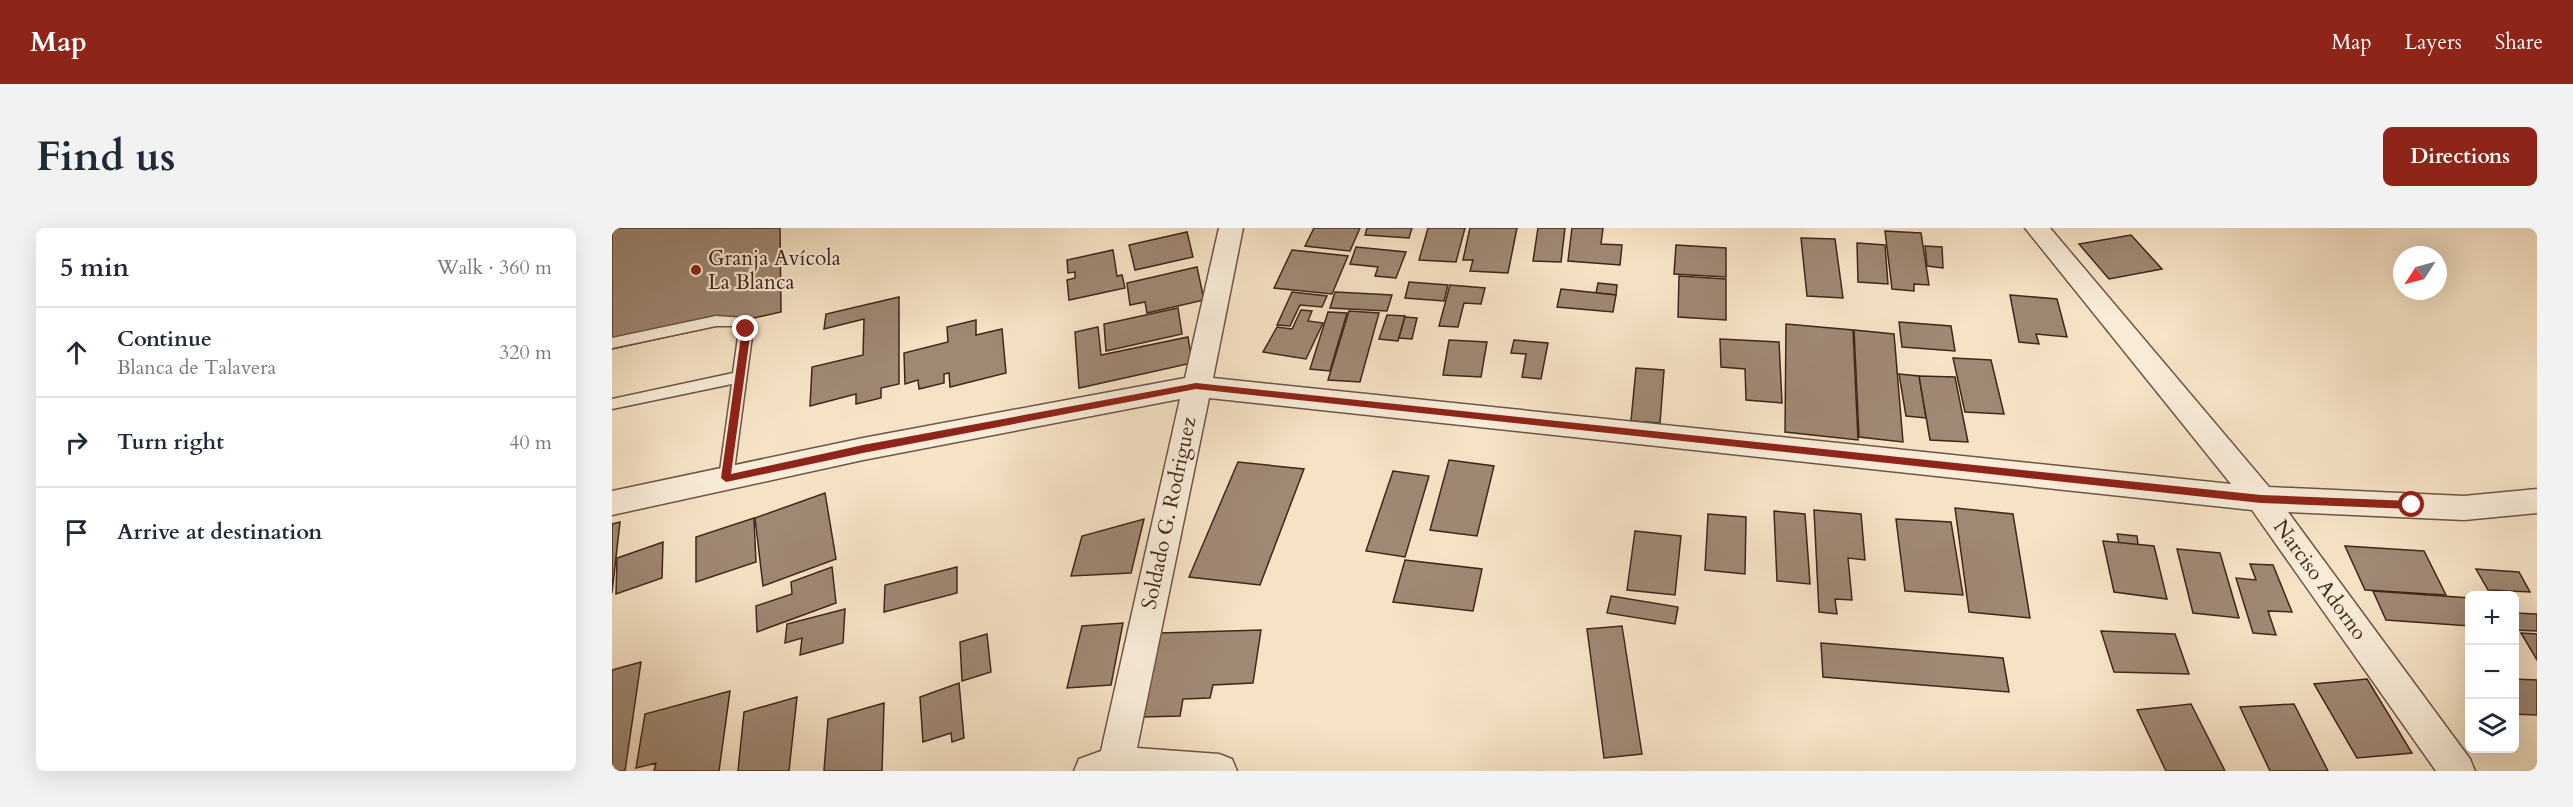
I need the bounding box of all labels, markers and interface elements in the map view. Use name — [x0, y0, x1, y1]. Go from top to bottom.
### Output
text: Map — [30, 23, 87, 61]
text: Map — [2332, 28, 2372, 57]
text: Layers — [2405, 28, 2462, 57]
text: Share — [2495, 28, 2543, 57]
button: Directions — [2383, 127, 2537, 186]
text: Find us — [36, 128, 176, 185]
place label: Granja Avícola La Blanca — [708, 244, 841, 297]
north arrow — [2393, 246, 2447, 300]
text: 5 min — [60, 250, 129, 285]
text: Walk · 360 m — [437, 254, 552, 281]
marker: Granja Avícola La Blanca — [689, 263, 703, 277]
route end — [732, 315, 758, 341]
text: Continue — [117, 324, 212, 354]
icon: ahead — [60, 336, 93, 369]
text: 320 m — [499, 339, 552, 366]
text: Blanca de Talavera — [117, 354, 276, 381]
street label: Soldado G. Rodriguez — [1134, 413, 1204, 612]
icon: right — [60, 426, 93, 459]
text: Turn right — [117, 427, 224, 457]
text: 40 m — [509, 429, 552, 456]
route start — [2398, 491, 2424, 517]
street label: Narciso Adorno — [2266, 514, 2374, 646]
icon: arrive — [60, 516, 93, 549]
text: Arrive at destination — [117, 517, 322, 547]
map controls — [2465, 591, 2519, 753]
button: + — [2465, 591, 2519, 645]
button: − — [2465, 645, 2519, 699]
button: layers — [2465, 699, 2519, 753]

